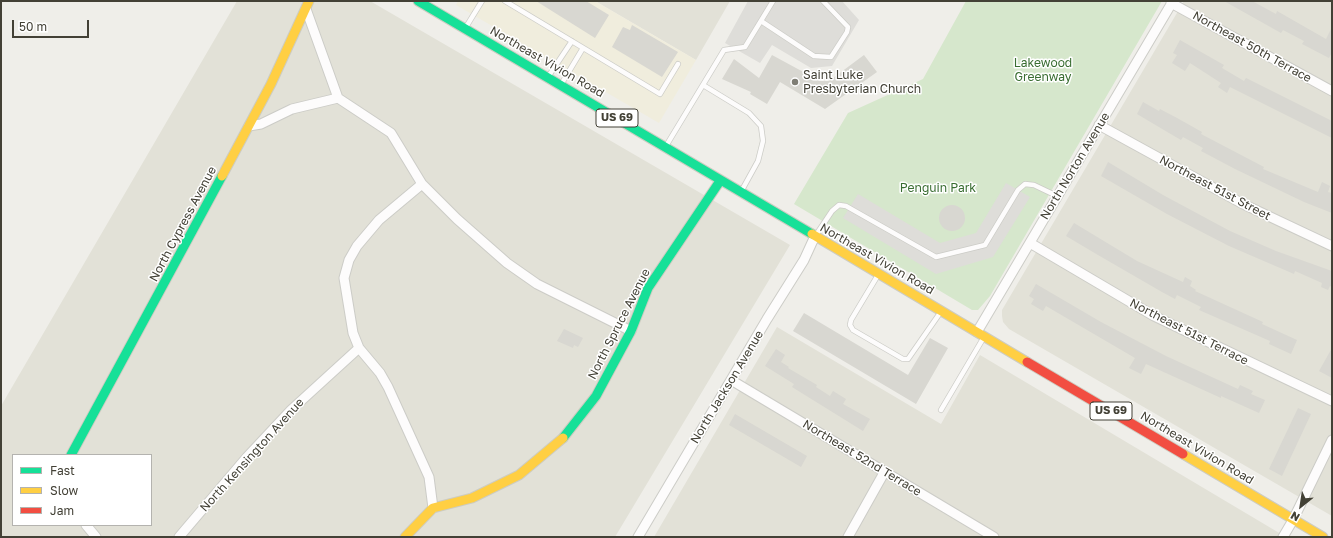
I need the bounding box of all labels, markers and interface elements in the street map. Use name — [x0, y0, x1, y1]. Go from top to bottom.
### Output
street label: Northeast 50th Terrace — [1190, 8, 1314, 86]
scale bar — [14, 12, 91, 38]
text: 50 m — [19, 19, 47, 34]
street label: Northeast Vivion Road — [487, 23, 607, 101]
park label: Lakewood Greenway — [1014, 56, 1072, 84]
place label: Saint Luke Presbyterian Church — [803, 68, 921, 96]
marker: Saint Luke Presbyterian Church — [790, 77, 800, 87]
road number: US 69 — [596, 109, 638, 127]
street label: North Norton Avenue — [1037, 110, 1113, 222]
street label: Northeast 51st Street — [1157, 153, 1273, 223]
street label: North Cypress Avenue — [147, 164, 219, 284]
park label: Penguin Park — [900, 181, 976, 195]
street label: Northeast Vivion Road — [817, 220, 937, 298]
street label: North Spruce Avenue — [585, 266, 653, 382]
street label: Northeast 51st Terrace — [1127, 296, 1251, 368]
street label: North Jackson Avenue — [687, 328, 767, 446]
street label: North Kensington Avenue — [197, 395, 307, 515]
road number: US 69 — [1090, 402, 1132, 420]
street label: Northeast Vivion Road — [1138, 408, 1256, 488]
street label: Northeast 52nd Terrace — [800, 417, 924, 499]
legend — [12, 454, 152, 526]
text: Fast — [50, 463, 75, 478]
text: Slow — [50, 483, 78, 498]
north arrow — [1281, 486, 1321, 526]
text: Jam — [50, 503, 74, 518]
text: N — [1288, 509, 1302, 525]

